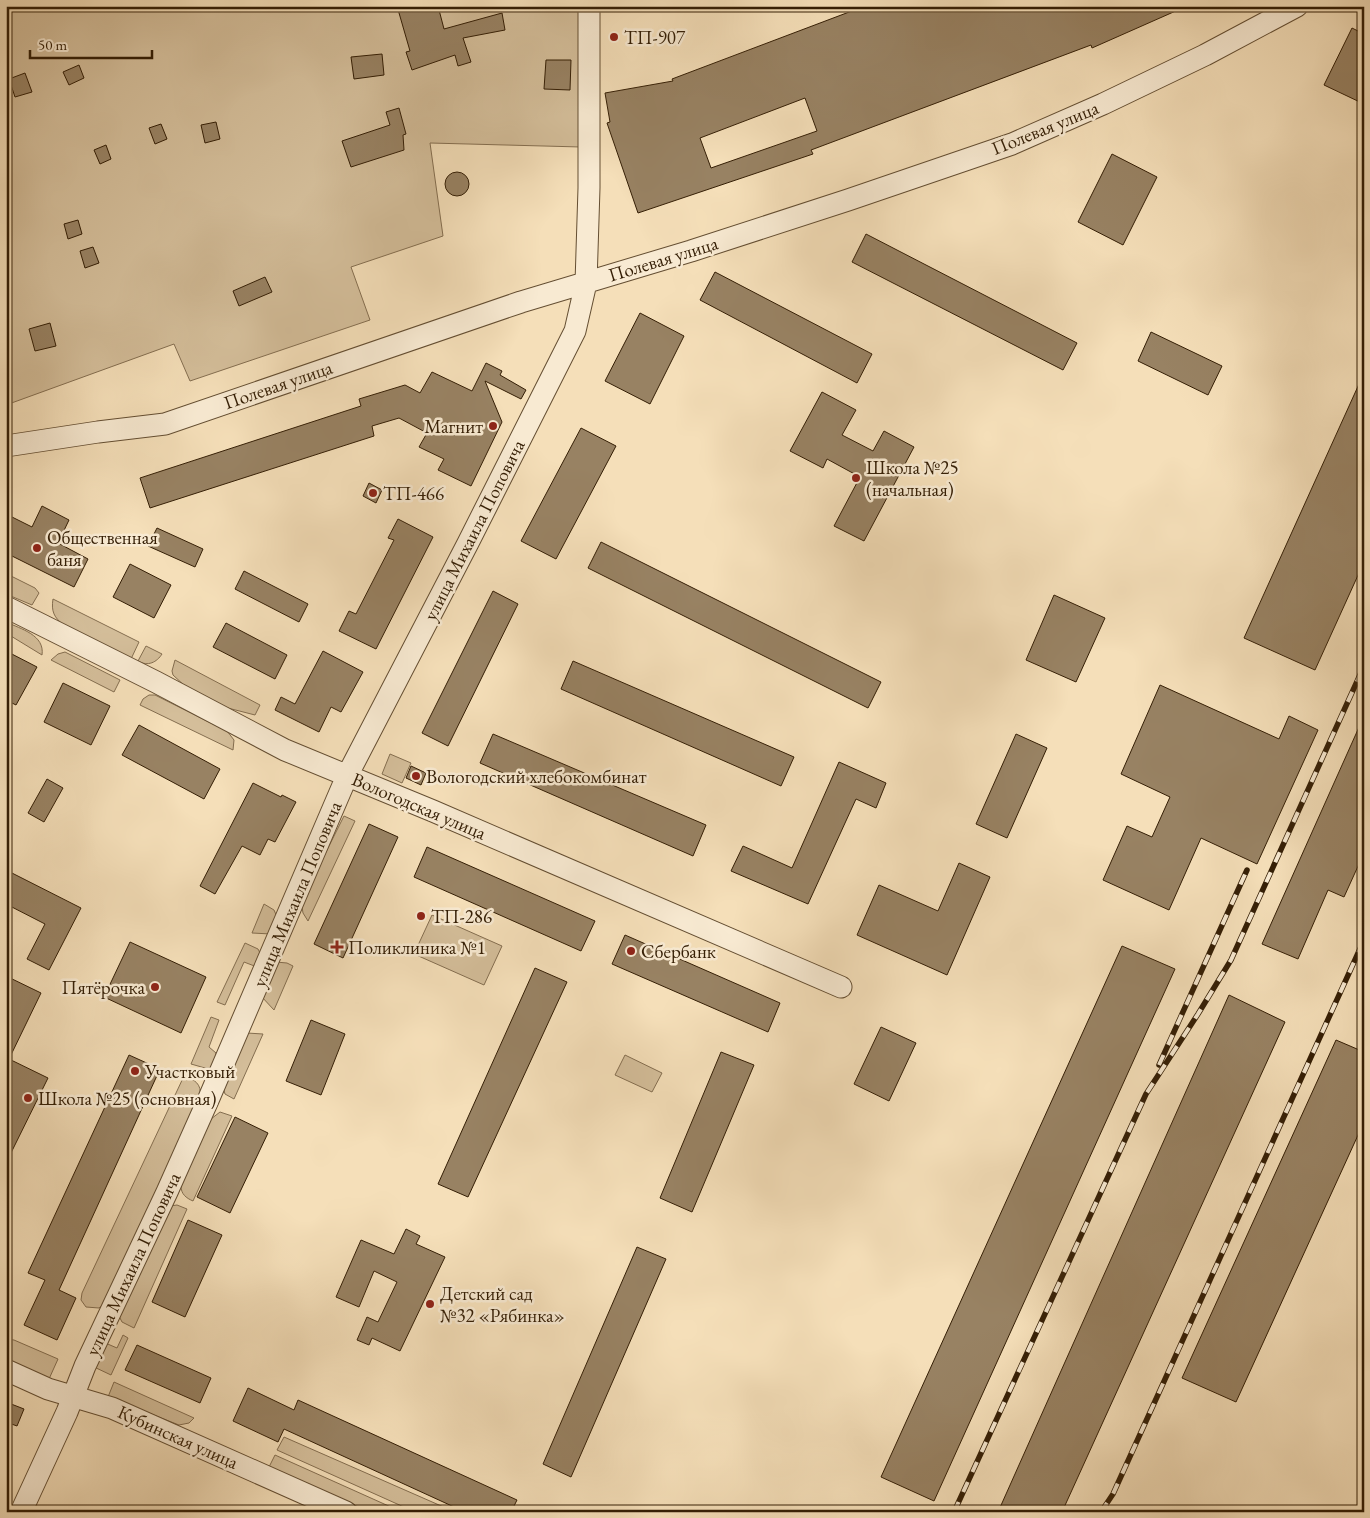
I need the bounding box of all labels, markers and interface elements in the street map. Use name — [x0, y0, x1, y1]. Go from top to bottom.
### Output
place label: ТП-907 — [624, 25, 686, 50]
scale bar — [30, 28, 152, 60]
marker: ТП-907 — [608, 31, 620, 43]
text: 50 m — [38, 35, 67, 54]
street label: Полевая улица — [988, 95, 1103, 161]
street label: Полевая улица — [605, 230, 721, 288]
street label: Полевая улица — [220, 355, 336, 415]
place label: Магнит — [424, 414, 483, 439]
marker: Магнит — [487, 420, 499, 432]
street label: улица Михаила Поповича — [418, 435, 531, 625]
place label: Школа №25 (начальная) — [866, 455, 959, 502]
marker: Школа №25 (начальная) — [850, 472, 862, 484]
place label: ТП-466 — [383, 481, 444, 506]
marker: ТП-466 — [367, 487, 379, 499]
place label: Общественная баня — [47, 525, 158, 572]
marker: Общественная баня — [31, 542, 43, 554]
place label: Вологодский хлебокомбинат — [426, 764, 647, 789]
street label: Вологодская улица — [348, 766, 490, 846]
marker: Вологодский хлебокомбинат — [410, 770, 422, 782]
street label: улица Михаила Поповича — [246, 797, 348, 991]
place label: ТП-286 — [431, 904, 492, 929]
marker: ТП-286 — [415, 910, 427, 922]
place label: Поликлиника №1 — [348, 935, 486, 960]
place label: Сбербанк — [641, 939, 716, 964]
marker: Поликлиника №1 — [330, 940, 344, 954]
marker: Сбербанк — [625, 945, 637, 957]
place label: Пятёрочка — [61, 975, 145, 1000]
marker: Пятёрочка — [149, 981, 161, 993]
place label: Участковый — [144, 1059, 235, 1084]
marker: Участковый — [129, 1065, 141, 1077]
place label: Школа №25 (основная) — [38, 1086, 216, 1111]
marker: Школа №25 (основная) — [22, 1092, 34, 1104]
street label: улица Михаила Поповича — [79, 1168, 187, 1360]
place label: Детский сад №32 «Рябинка» — [440, 1281, 565, 1328]
marker: Детский сад №32 «Рябинка» — [424, 1298, 436, 1310]
street label: Кубинская улица — [114, 1399, 243, 1475]

